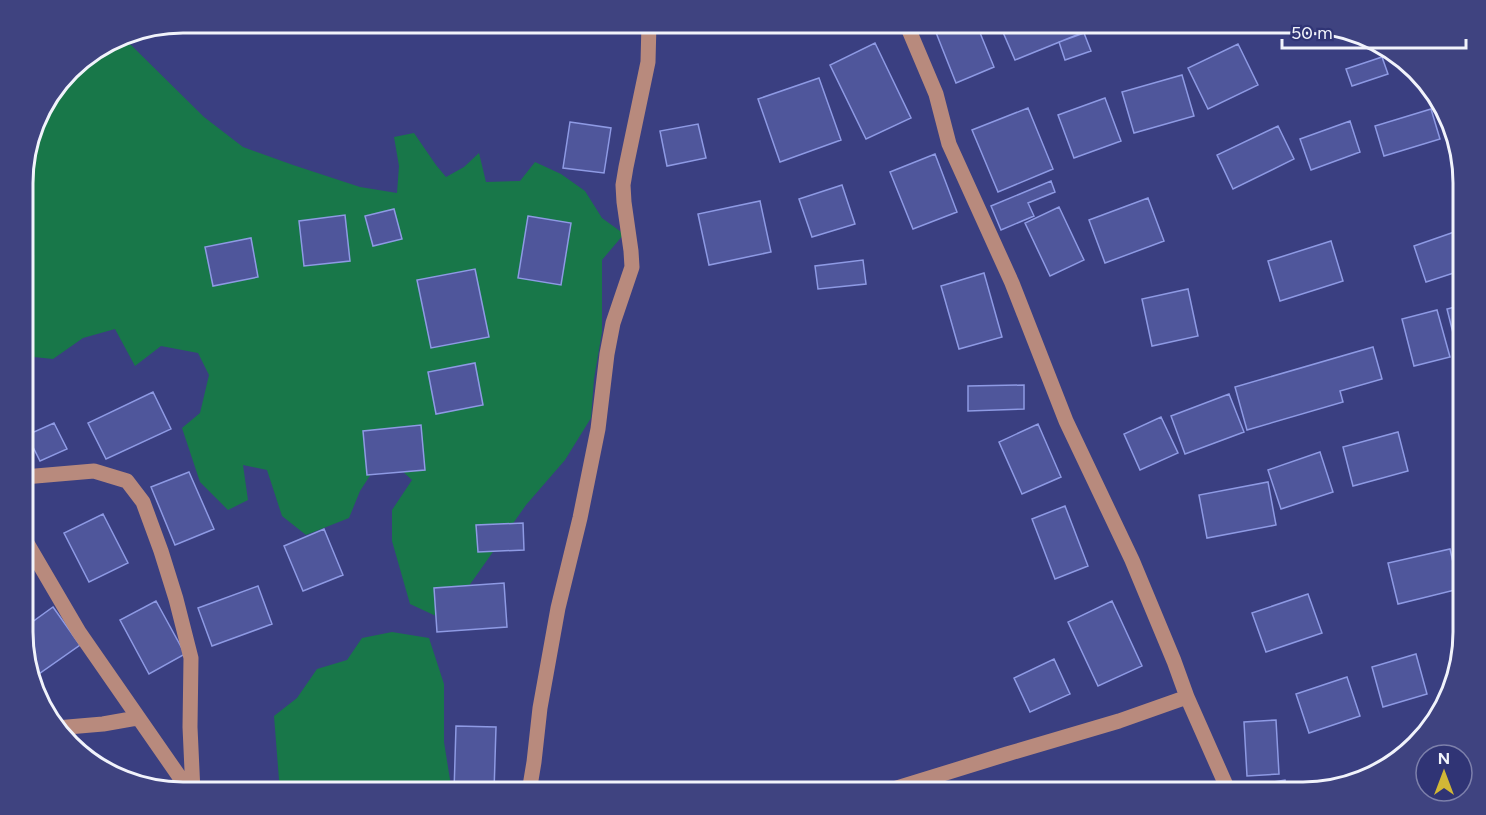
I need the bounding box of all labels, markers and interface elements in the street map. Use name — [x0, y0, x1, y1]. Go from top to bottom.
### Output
scale bar — [1282, 12, 1466, 50]
text: 50 m — [1291, 22, 1333, 44]
north arrow — [1414, 743, 1474, 803]
text: N — [1438, 749, 1450, 768]

